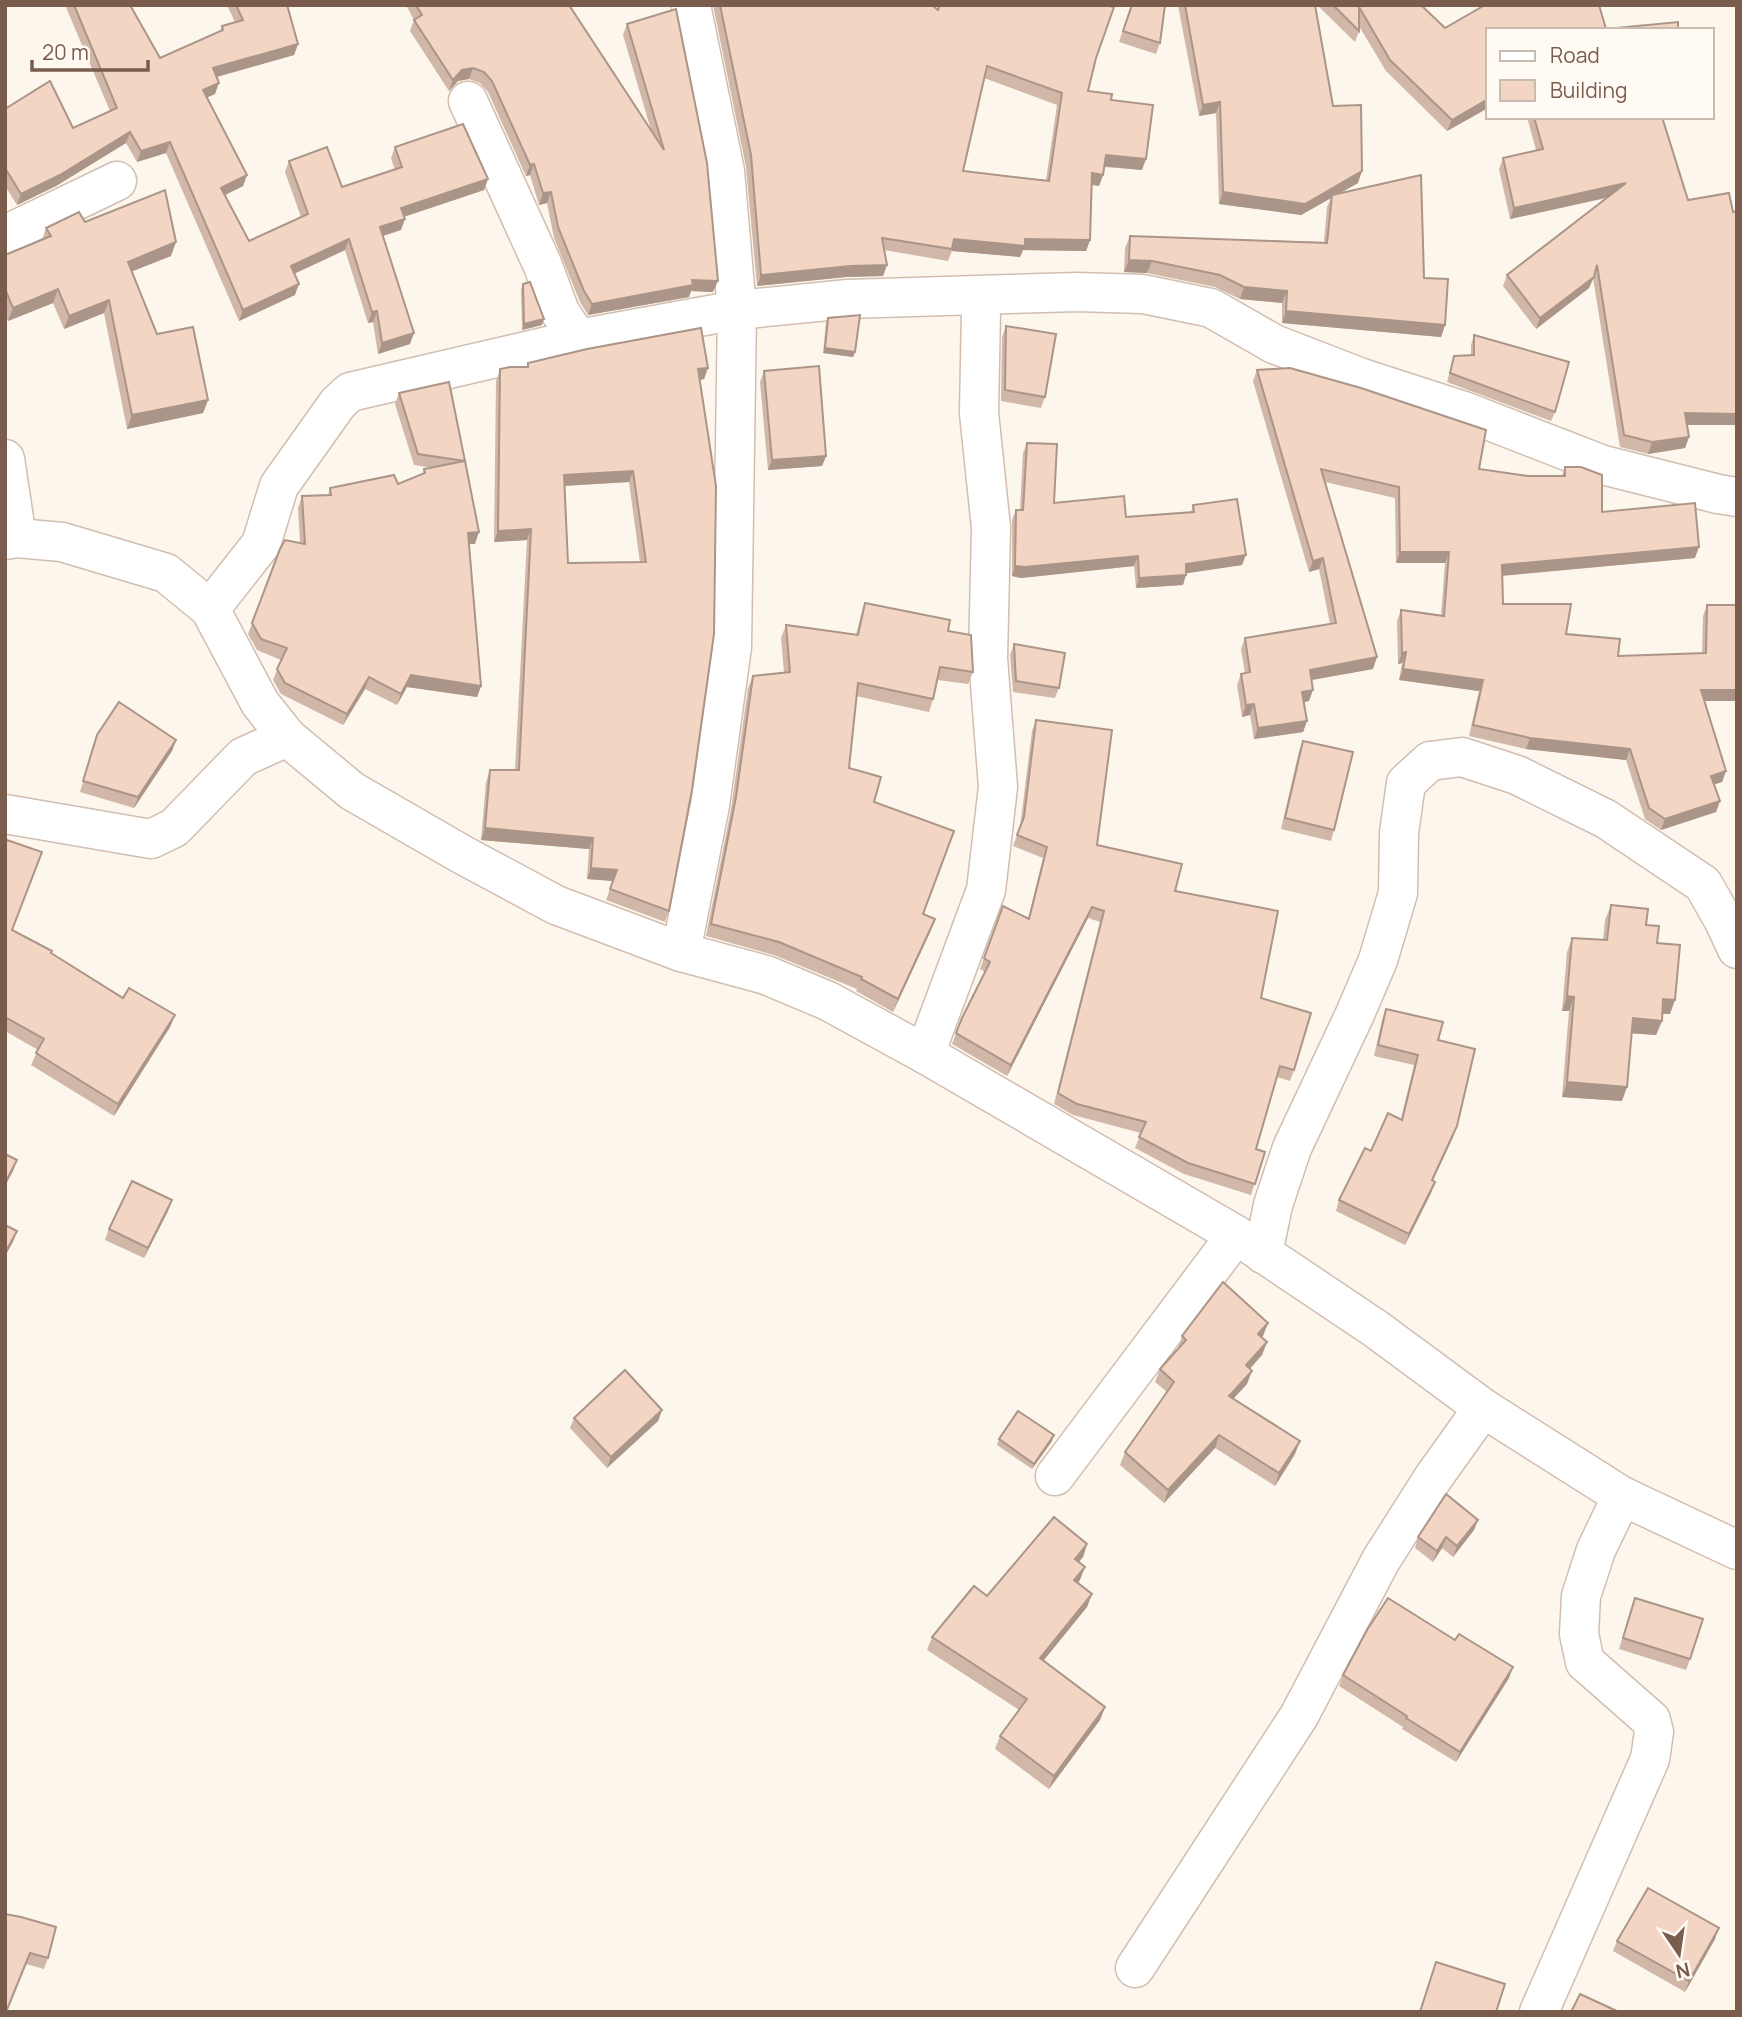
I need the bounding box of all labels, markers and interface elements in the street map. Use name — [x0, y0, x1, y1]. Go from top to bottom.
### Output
scale bar — [32, 28, 147, 72]
legend — [1486, 28, 1714, 119]
text: 20 m — [42, 38, 89, 66]
text: Road — [1550, 41, 1600, 69]
text: Building — [1550, 76, 1627, 104]
north arrow — [1644, 1919, 1714, 1989]
text: N — [1673, 1956, 1692, 1985]

